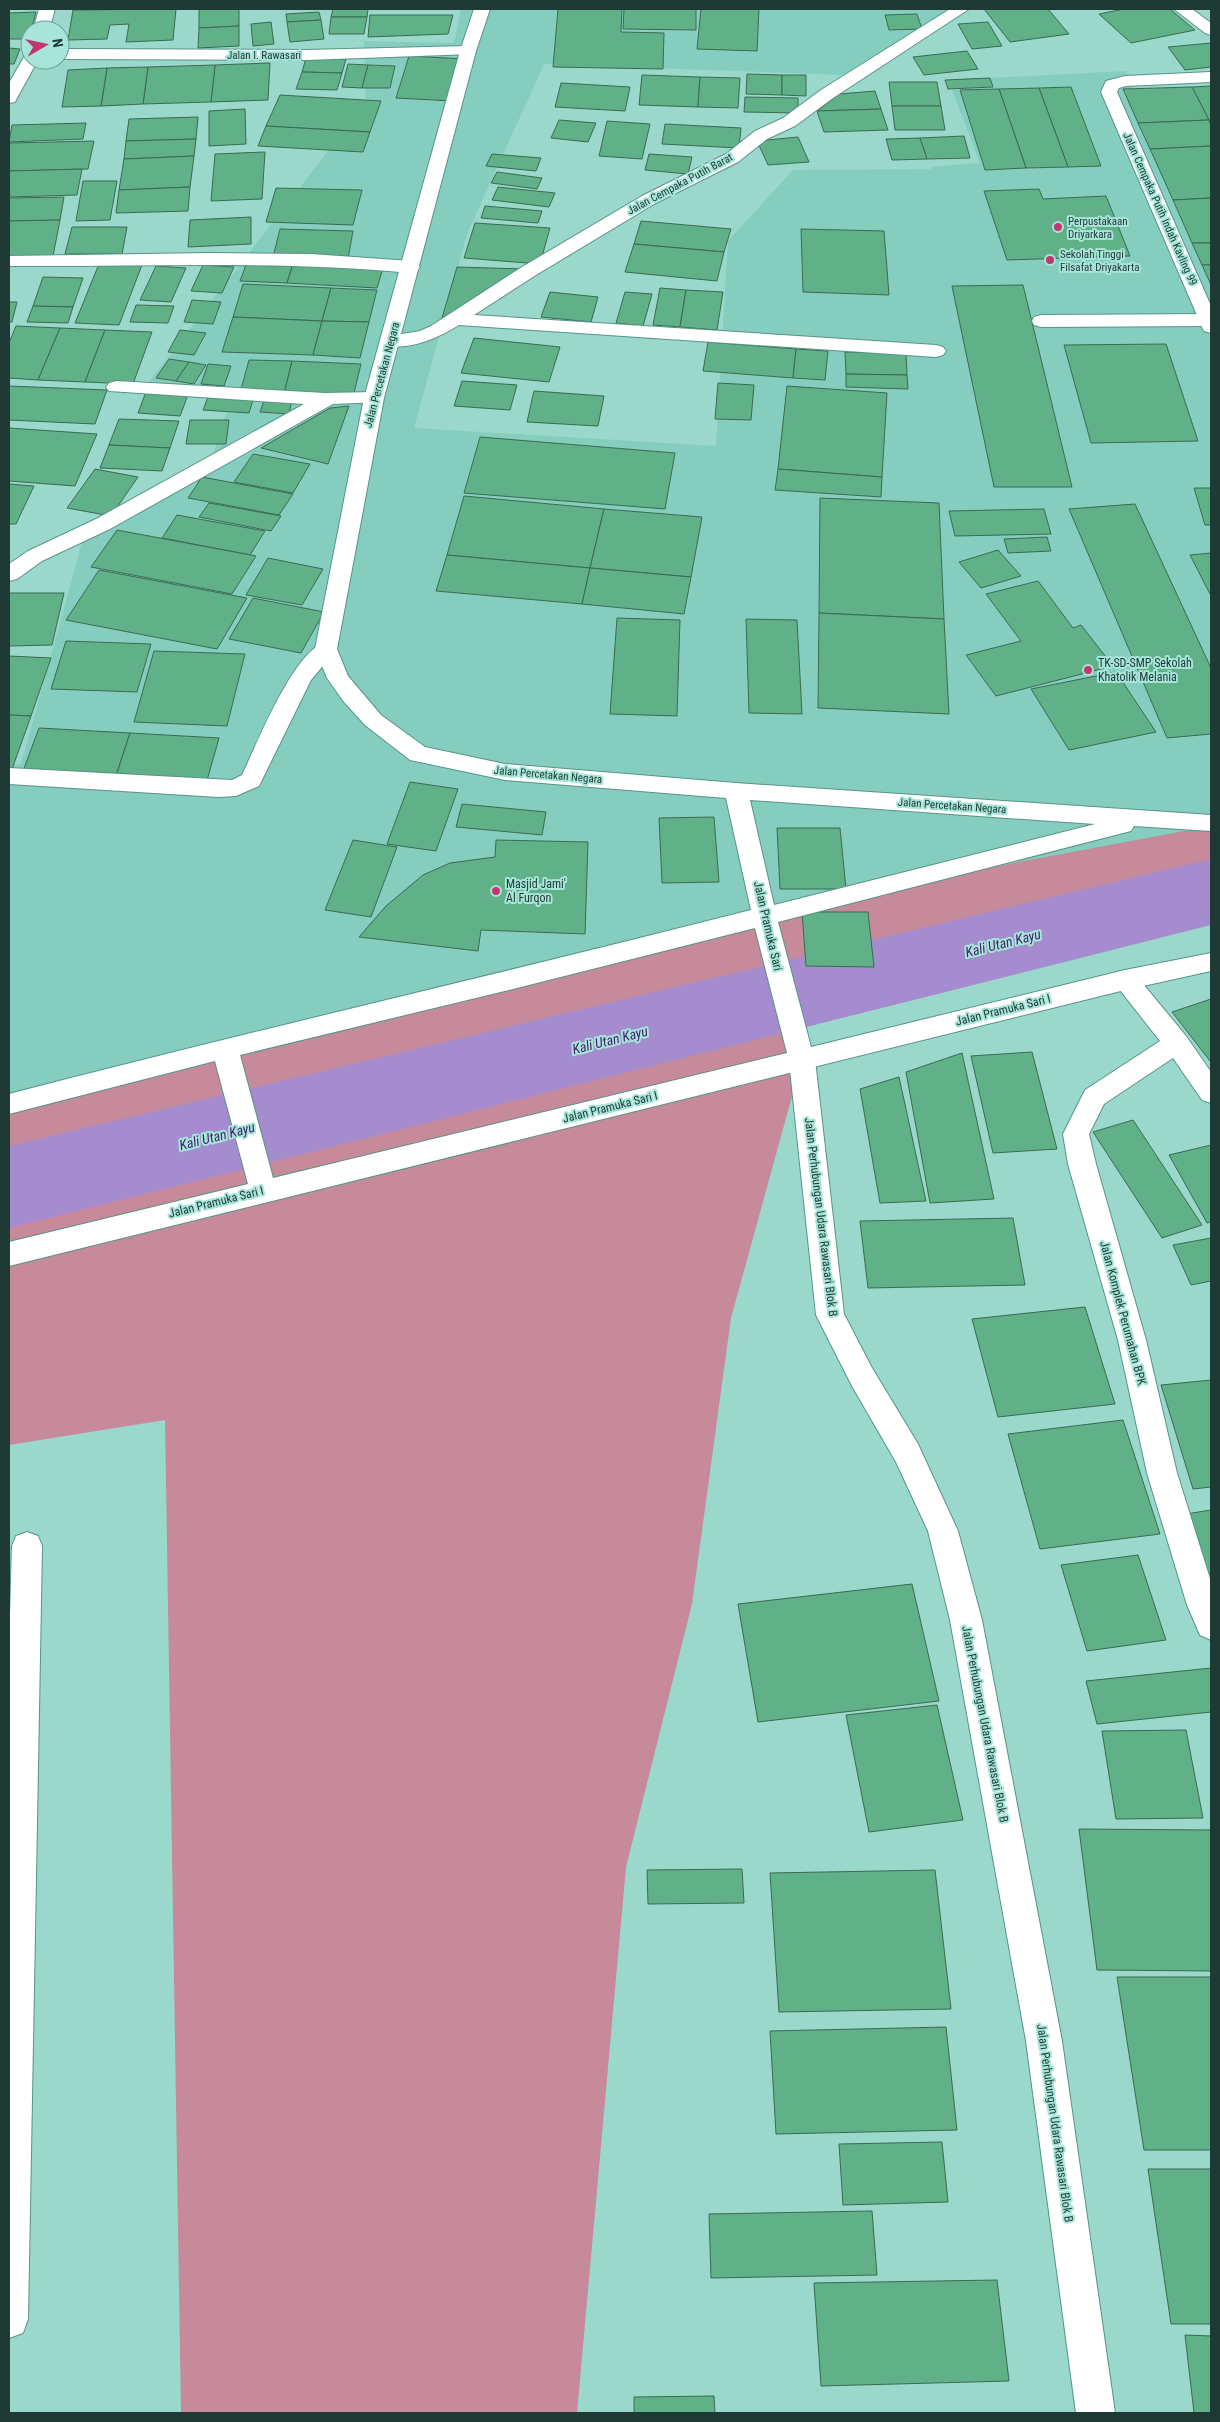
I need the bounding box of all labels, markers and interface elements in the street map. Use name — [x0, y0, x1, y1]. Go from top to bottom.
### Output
north arrow — [20, 20, 70, 70]
text: N — [49, 37, 66, 48]
street label: Jalan I. Rawasari — [227, 49, 301, 62]
street label: Jalan Cempaka Putih Indah Kavling 99 — [1120, 130, 1200, 288]
street label: Jalan Cempaka Putih Barat — [625, 151, 735, 217]
place label: Perpustakaan Driyarkara — [1068, 215, 1128, 241]
marker: Perpustakaan Driyarkara — [1052, 221, 1064, 233]
place label: Sekolah Tinggi Filsafat Driyakarta — [1060, 248, 1139, 274]
marker: Sekolah Tinggi Filsafat Driyakarta — [1044, 254, 1056, 266]
street label: Jalan Percetakan Negara — [362, 321, 402, 429]
place label: TK-SD-SMP Sekolah Khatolik Melania — [1098, 656, 1192, 684]
marker: TK-SD-SMP Sekolah Khatolik Melania — [1082, 664, 1094, 676]
street label: Jalan Percetakan Negara — [493, 764, 603, 786]
street label: Jalan Percetakan Negara — [897, 796, 1007, 816]
place label: Masjid Jami' Al Furqon — [506, 877, 566, 905]
street label: Jalan Pramuka Sari — [751, 880, 785, 972]
marker: Masjid Jami' Al Furqon — [490, 885, 502, 897]
water label: Kali Utan Kayu — [964, 926, 1043, 960]
street label: Jalan Pramuka Sari I — [954, 991, 1052, 1029]
water label: Kali Utan Kayu — [571, 1023, 650, 1057]
street label: Jalan Pramuka Sari I — [561, 1088, 659, 1126]
street label: Jalan Perhubungan Udara Rawasari Blok B — [802, 1117, 840, 1317]
water label: Kali Utan Kayu — [178, 1119, 257, 1153]
street label: Jalan Pramuka Sari I — [167, 1183, 265, 1221]
street label: Jalan Komplek Perumahan BPK — [1097, 1239, 1149, 1387]
street label: Jalan Perhubungan Udara Rawasari Blok B — [959, 1624, 1011, 1824]
street label: Jalan Perhubungan Udara Rawasari Blok B — [1034, 2023, 1076, 2223]

